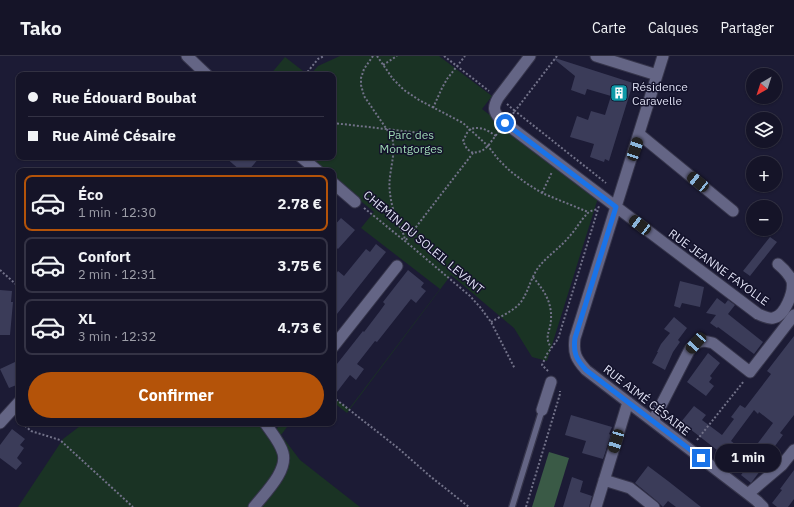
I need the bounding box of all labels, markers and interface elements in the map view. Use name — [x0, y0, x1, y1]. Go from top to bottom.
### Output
text: Tako — [20, 16, 62, 40]
text: Carte — [592, 19, 626, 37]
text: Calques — [648, 19, 698, 37]
text: Partager — [720, 19, 774, 37]
north arrow — [746, 68, 782, 104]
map controls — [746, 68, 782, 236]
place label: Résidence Caravelle — [632, 79, 688, 108]
building icon: Résidence Caravelle — [609, 83, 629, 103]
text: Rue Édouard Boubat — [52, 88, 196, 107]
button: layers — [746, 112, 782, 148]
route start — [496, 114, 514, 132]
text: Rue Aimé Césaire — [52, 126, 176, 145]
park label: Parc des Montgorges — [379, 127, 443, 156]
car — [626, 136, 644, 162]
button: + — [746, 156, 782, 192]
car — [685, 170, 711, 194]
icon: car — [30, 185, 66, 221]
text: Éco — [78, 185, 103, 204]
street label: CHEMIN DU SOLEIL LEVANT — [361, 187, 487, 297]
text: 2.78 € — [277, 194, 322, 213]
button: − — [746, 200, 782, 236]
text: 1 min · 12:30 — [78, 204, 156, 221]
car — [627, 213, 653, 237]
street label: RUE JEANNE FAYOLLE — [666, 225, 772, 309]
icon: car — [30, 247, 66, 283]
text: Confort — [78, 247, 131, 266]
text: 3.75 € — [277, 256, 322, 275]
text: 2 min · 12:31 — [78, 266, 156, 283]
icon: car — [30, 309, 66, 345]
text: XL — [78, 309, 96, 328]
text: 4.73 € — [277, 318, 322, 337]
text: 3 min · 12:32 — [78, 328, 156, 345]
car — [684, 330, 708, 356]
street label: RUE AIMÉ CÉSAIRE — [601, 361, 693, 439]
button: Confirmer — [28, 372, 324, 418]
car — [607, 428, 625, 454]
callout: 1 min — [715, 444, 781, 472]
route end — [692, 449, 710, 467]
text: 1 min — [731, 449, 765, 466]

